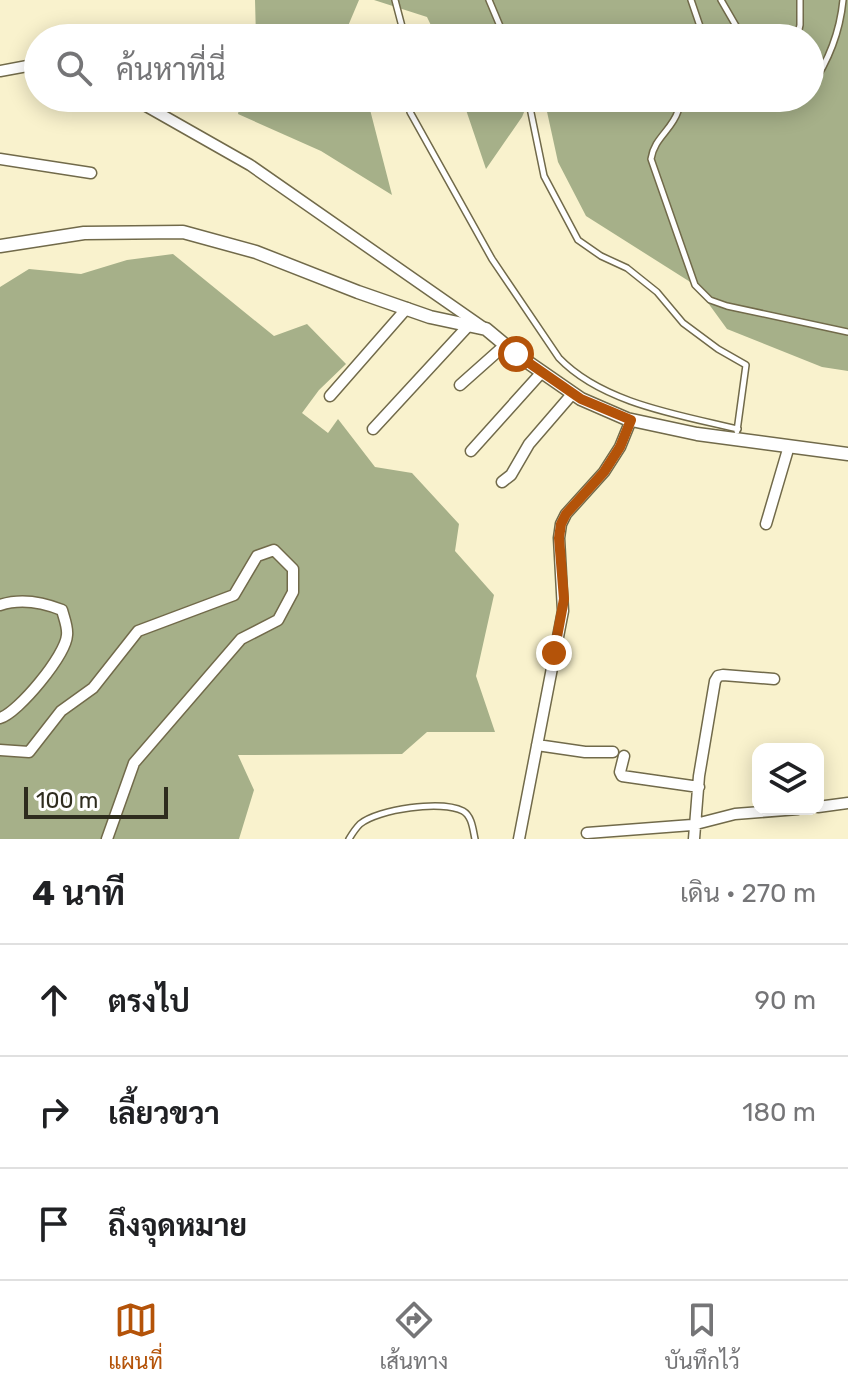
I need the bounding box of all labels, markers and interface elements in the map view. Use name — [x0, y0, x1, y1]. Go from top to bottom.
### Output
search box — [24, 24, 824, 112]
icon: search — [52, 46, 96, 90]
text: ค้นหาที่นี่ — [116, 52, 226, 88]
route start — [498, 336, 534, 372]
route end — [536, 635, 572, 671]
map controls — [752, 743, 824, 815]
button: layers — [752, 743, 824, 815]
scale bar — [24, 783, 168, 819]
text: 100 m — [36, 787, 98, 814]
text: 4 นาที — [32, 873, 125, 914]
text: เดิน · 270 m — [680, 878, 816, 909]
icon: ahead — [32, 978, 76, 1022]
text: ตรงไป — [108, 984, 190, 1020]
text: 90 m — [755, 985, 816, 1016]
icon: right — [32, 1090, 76, 1134]
text: เลี้ยวขวา — [108, 1096, 220, 1132]
text: 180 m — [742, 1097, 816, 1128]
icon: arrive — [32, 1202, 76, 1246]
text: ถึงจุดหมาย — [108, 1208, 247, 1244]
tab: แผนที่ — [108, 1298, 163, 1375]
tab: เส้นทาง — [379, 1298, 448, 1375]
tab: บันทึกไว้ — [665, 1298, 740, 1375]

